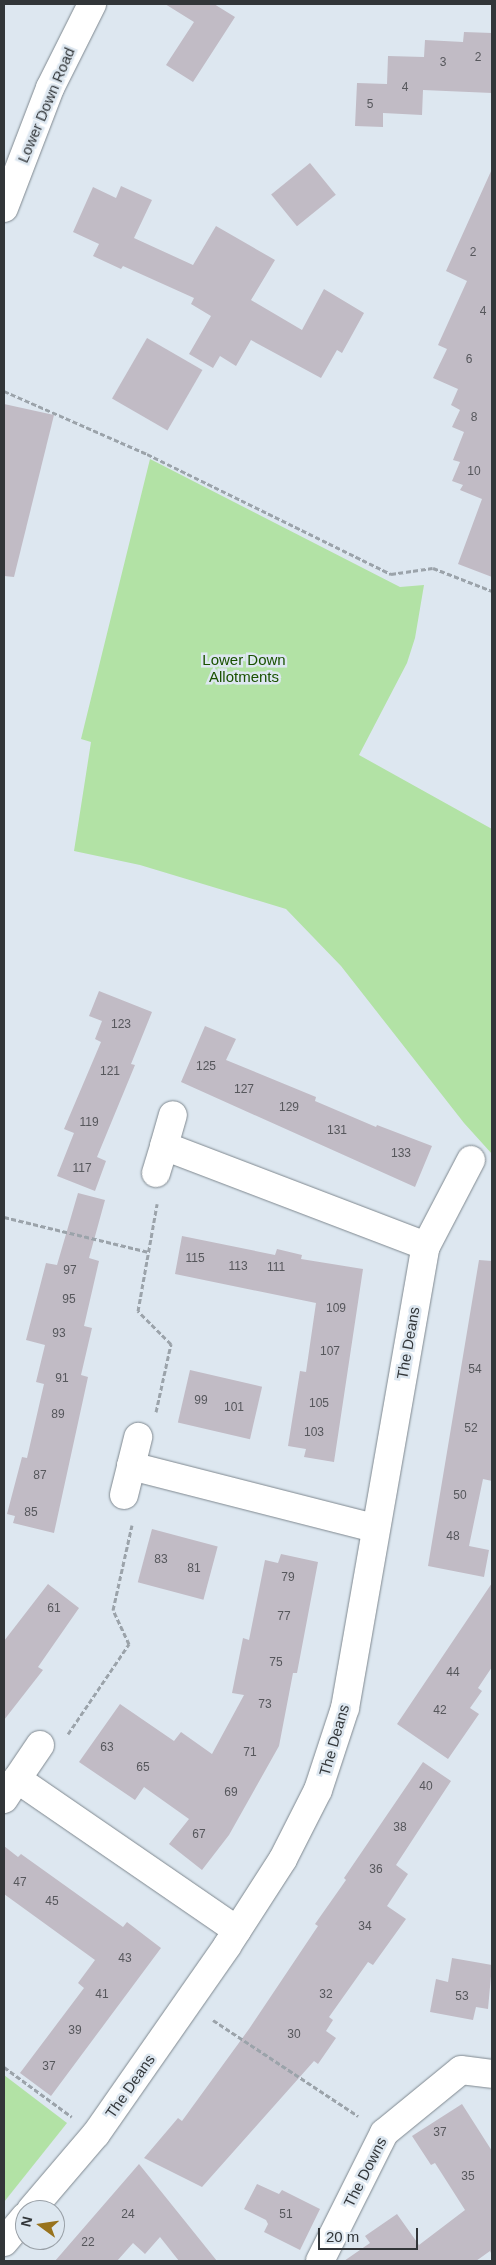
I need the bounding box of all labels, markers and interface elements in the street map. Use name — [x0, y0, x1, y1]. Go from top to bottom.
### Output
street label: Lower Down Road — [14, 45, 78, 165]
house number: 2 — [475, 51, 481, 65]
house number: 3 — [440, 56, 446, 70]
house number: 4 — [402, 81, 408, 95]
house number: 5 — [367, 98, 373, 112]
house number: 2 — [470, 246, 476, 260]
house number: 4 — [480, 305, 486, 319]
house number: 6 — [466, 353, 472, 367]
house number: 8 — [471, 411, 477, 425]
house number: 10 — [467, 465, 481, 479]
park label: Lower Down Allotments — [202, 650, 286, 685]
house number: 123 — [111, 1018, 131, 1032]
house number: 125 — [196, 1060, 216, 1074]
house number: 121 — [100, 1065, 120, 1079]
house number: 127 — [234, 1083, 254, 1097]
house number: 129 — [279, 1101, 299, 1115]
house number: 119 — [79, 1116, 99, 1130]
house number: 131 — [327, 1124, 347, 1138]
house number: 133 — [391, 1147, 411, 1161]
house number: 117 — [72, 1162, 92, 1176]
house number: 115 — [185, 1252, 205, 1266]
house number: 113 — [228, 1260, 248, 1274]
house number: 111 — [267, 1261, 285, 1275]
house number: 97 — [63, 1264, 77, 1278]
house number: 95 — [62, 1293, 76, 1307]
house number: 109 — [326, 1302, 346, 1316]
street label: The Deans — [393, 1305, 423, 1381]
house number: 93 — [52, 1327, 66, 1341]
house number: 107 — [320, 1345, 340, 1359]
house number: 54 — [468, 1363, 482, 1377]
house number: 91 — [55, 1372, 69, 1386]
house number: 99 — [194, 1394, 208, 1408]
house number: 105 — [309, 1397, 329, 1411]
house number: 101 — [224, 1401, 244, 1415]
house number: 89 — [51, 1408, 65, 1422]
house number: 52 — [464, 1422, 478, 1436]
house number: 103 — [304, 1426, 324, 1440]
house number: 87 — [33, 1469, 47, 1483]
house number: 50 — [453, 1489, 467, 1503]
house number: 85 — [24, 1506, 38, 1520]
house number: 48 — [446, 1530, 460, 1544]
house number: 83 — [154, 1553, 168, 1567]
house number: 81 — [187, 1562, 201, 1576]
house number: 79 — [281, 1571, 295, 1585]
house number: 61 — [47, 1602, 61, 1616]
house number: 77 — [277, 1610, 291, 1624]
house number: 75 — [269, 1656, 283, 1670]
house number: 44 — [446, 1666, 460, 1680]
house number: 73 — [258, 1698, 272, 1712]
street label: The Deans — [315, 1702, 353, 1778]
house number: 42 — [433, 1704, 447, 1718]
house number: 63 — [100, 1741, 114, 1755]
house number: 71 — [243, 1746, 257, 1760]
house number: 65 — [136, 1761, 150, 1775]
house number: 40 — [419, 1780, 433, 1794]
house number: 69 — [224, 1786, 238, 1800]
house number: 38 — [393, 1821, 407, 1835]
house number: 67 — [192, 1828, 206, 1842]
house number: 36 — [369, 1863, 383, 1877]
house number: 47 — [13, 1876, 27, 1890]
house number: 45 — [45, 1895, 59, 1909]
house number: 34 — [358, 1920, 372, 1934]
house number: 43 — [118, 1952, 132, 1966]
house number: 41 — [95, 1988, 109, 2002]
house number: 32 — [319, 1988, 333, 2002]
house number: 53 — [455, 1990, 469, 2004]
house number: 39 — [68, 2024, 82, 2038]
house number: 30 — [287, 2028, 301, 2042]
street label: The Deans — [102, 2051, 158, 2121]
house number: 37 — [42, 2060, 56, 2074]
house number: 37 — [433, 2126, 447, 2140]
street label: The Downs — [340, 2134, 390, 2210]
house number: 35 — [461, 2170, 475, 2184]
north arrow — [15, 2200, 65, 2250]
house number: 24 — [121, 2208, 135, 2222]
house number: 51 — [279, 2208, 293, 2222]
text: N — [17, 2215, 35, 2228]
scale bar — [321, 2218, 421, 2250]
text: 20 m — [326, 2228, 359, 2245]
house number: 22 — [81, 2236, 95, 2250]

